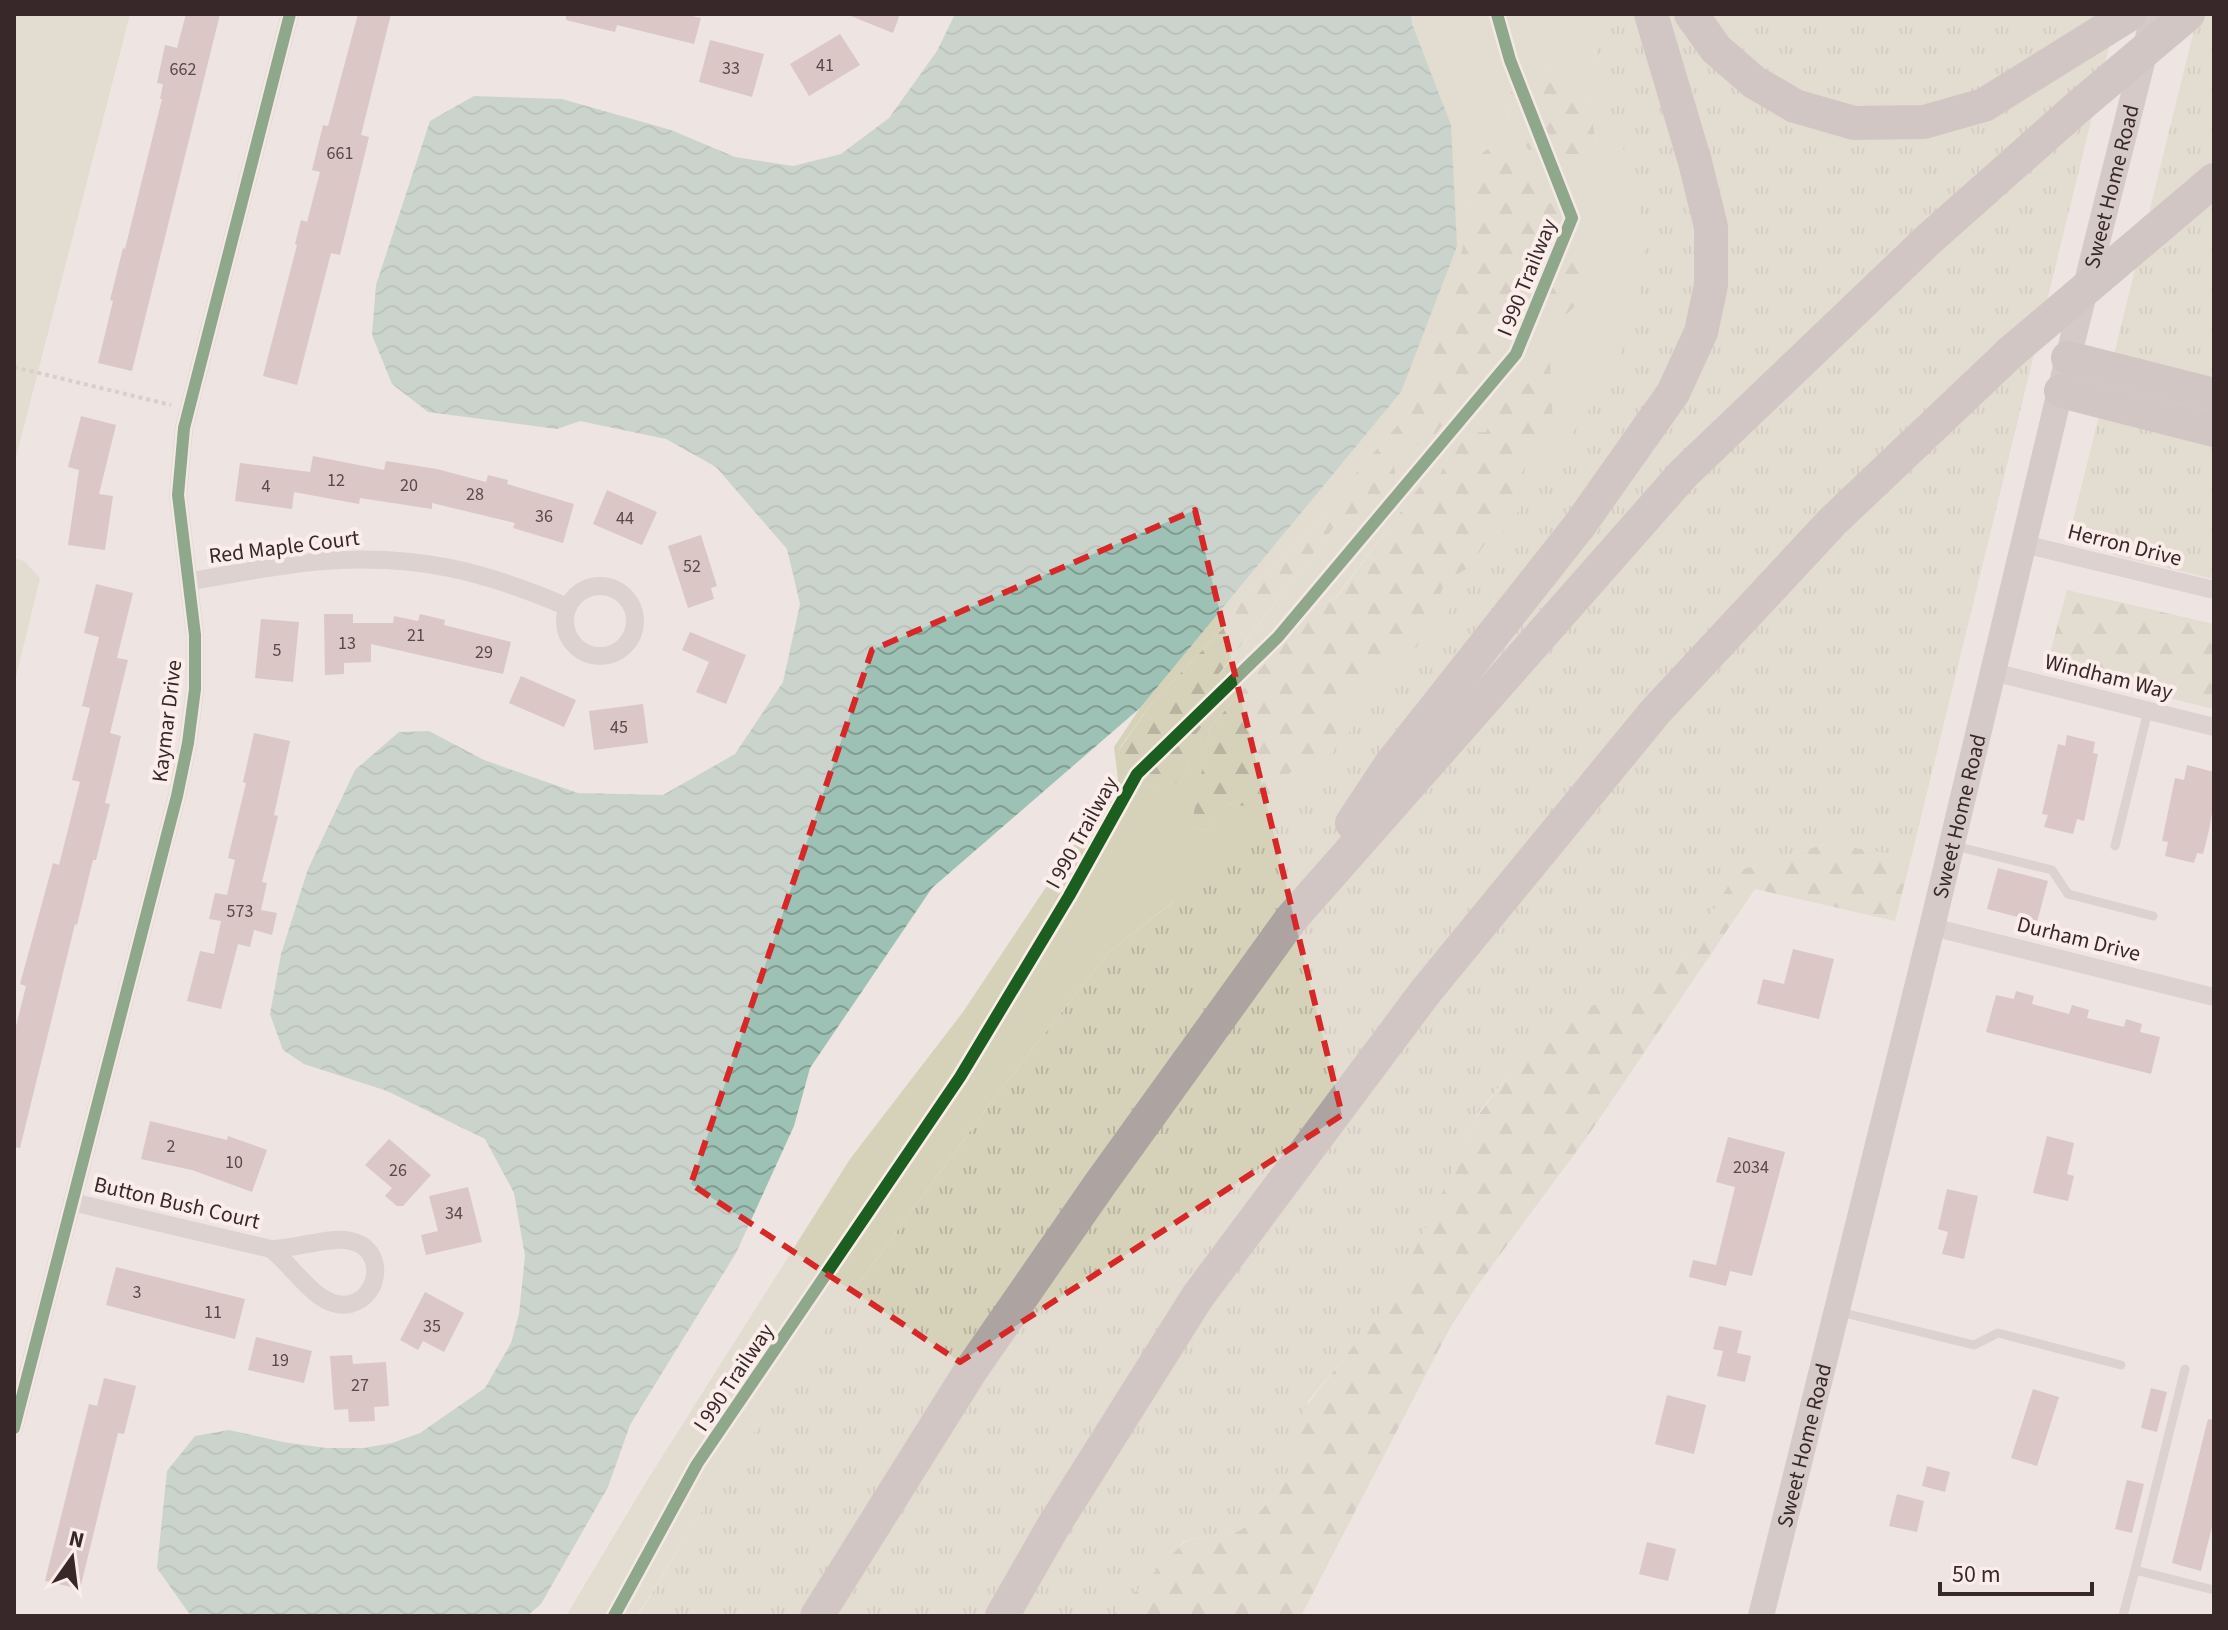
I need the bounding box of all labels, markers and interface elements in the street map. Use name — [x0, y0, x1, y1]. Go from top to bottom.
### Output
house number: 41 — [816, 53, 834, 78]
house number: 33 — [722, 56, 740, 81]
house number: 662 — [170, 57, 196, 82]
street label: Sweet Home Road — [2076, 101, 2148, 272]
house number: 661 — [327, 141, 353, 166]
street label: I 990 Trailway — [1489, 213, 1565, 341]
house number: 12 — [327, 468, 345, 493]
house number: 20 — [400, 473, 418, 498]
house number: 4 — [262, 474, 271, 499]
house number: 28 — [466, 482, 484, 507]
house number: 36 — [535, 504, 553, 529]
house number: 44 — [616, 506, 634, 531]
street label: Herron Drive — [2064, 515, 2185, 575]
street label: Red Maple Court — [207, 522, 362, 572]
house number: 52 — [683, 554, 701, 579]
house number: 21 — [407, 623, 425, 648]
house number: 13 — [338, 631, 356, 656]
house number: 5 — [273, 638, 282, 663]
house number: 29 — [475, 640, 493, 665]
street label: Windham Way — [2041, 646, 2177, 709]
street label: Kaymar Drive — [144, 658, 190, 784]
house number: 45 — [610, 715, 628, 740]
street label: Sweet Home Road — [1924, 731, 1995, 902]
street label: I 990 Trailway — [1038, 770, 1126, 895]
house number: 573 — [227, 899, 253, 924]
street label: Durham Drive — [2014, 908, 2144, 970]
house number: 2 — [167, 1134, 176, 1159]
house number: 10 — [225, 1150, 243, 1175]
house number: 2034 — [1733, 1155, 1769, 1180]
house number: 26 — [389, 1158, 407, 1183]
street label: Button Bush Court — [91, 1168, 263, 1238]
house number: 34 — [445, 1201, 463, 1226]
house number: 3 — [133, 1280, 142, 1305]
house number: 11 — [204, 1300, 222, 1325]
house number: 35 — [423, 1314, 441, 1339]
street label: I 990 Trailway — [686, 1316, 782, 1438]
house number: 19 — [271, 1348, 289, 1373]
street label: Sweet Home Road — [1769, 1360, 1840, 1531]
house number: 27 — [351, 1373, 369, 1398]
north arrow — [32, 1518, 112, 1598]
text: N — [66, 1522, 88, 1557]
scale bar — [1940, 1546, 2092, 1596]
text: 50 m — [1952, 1557, 2001, 1592]

